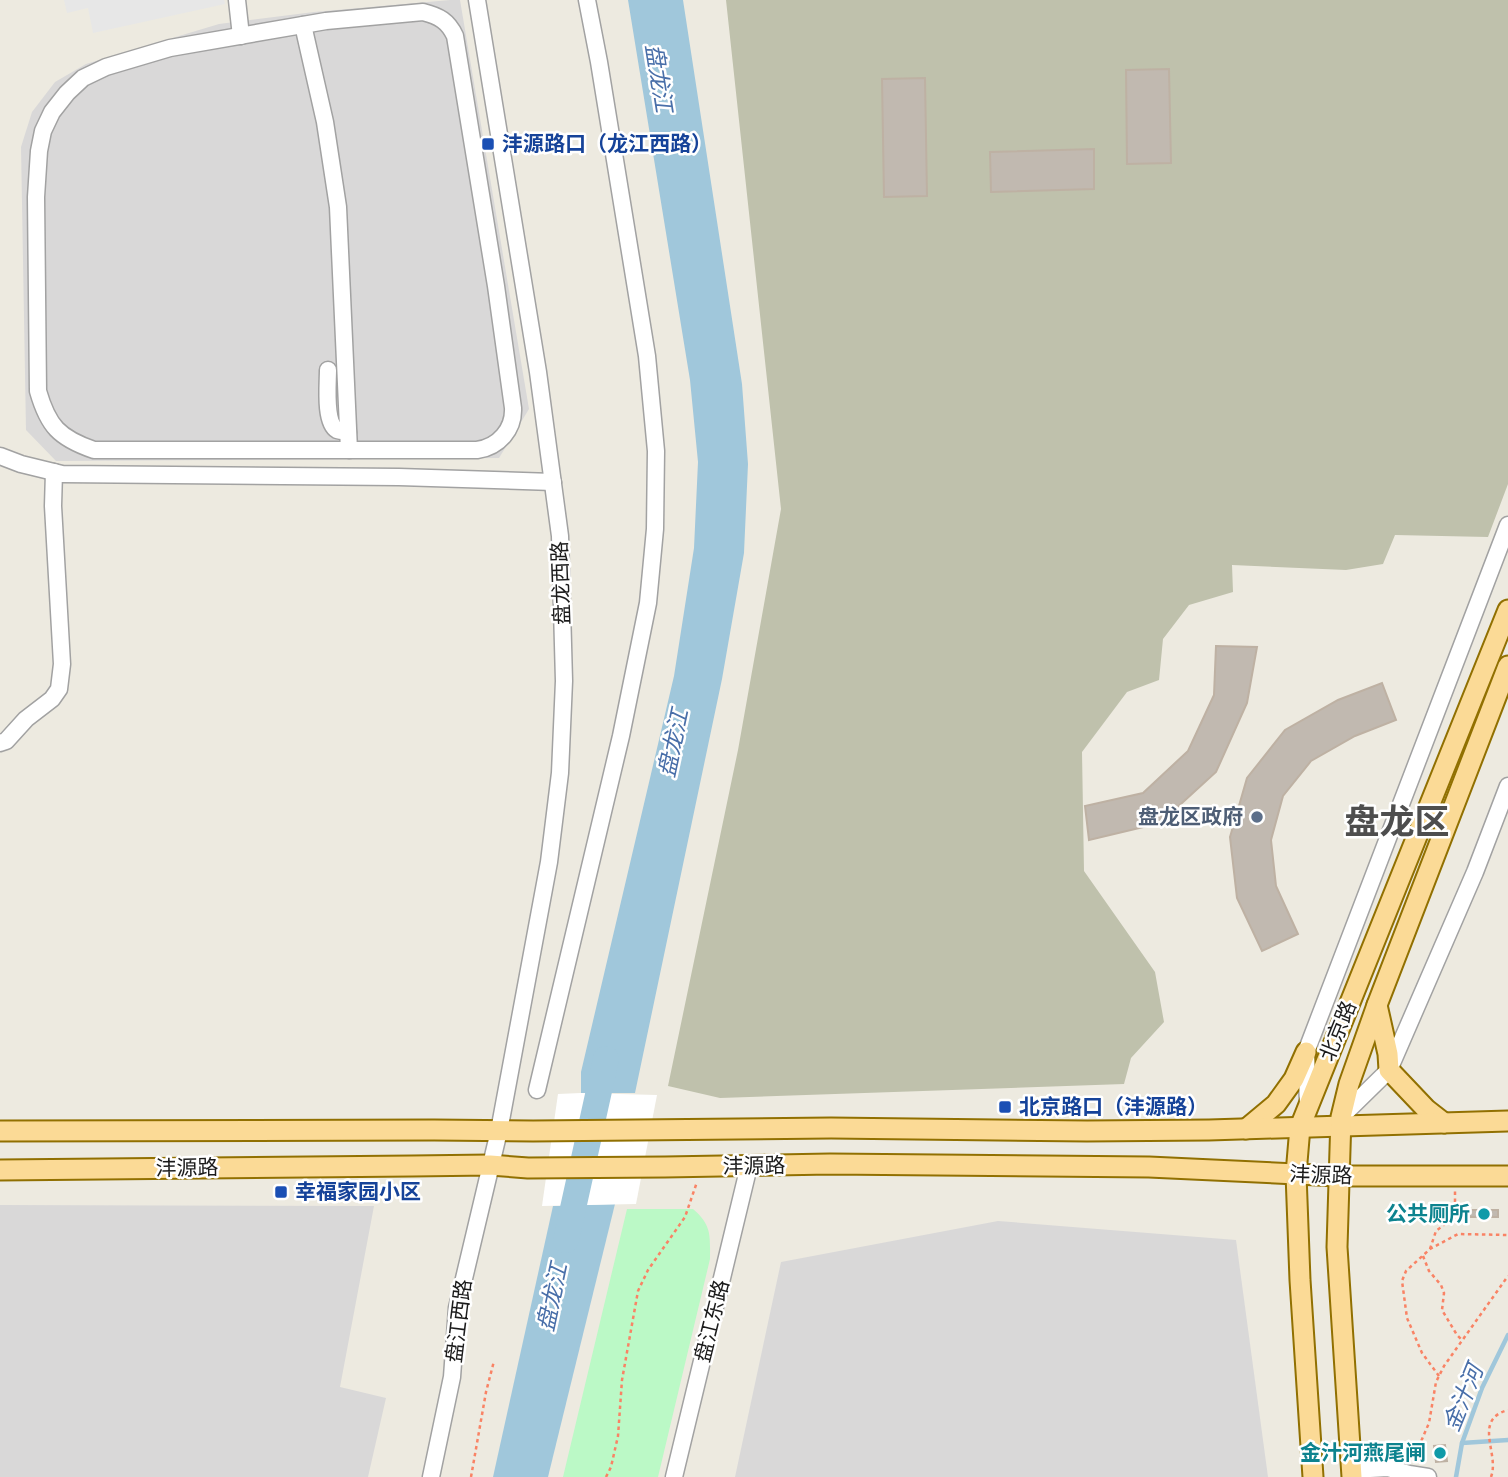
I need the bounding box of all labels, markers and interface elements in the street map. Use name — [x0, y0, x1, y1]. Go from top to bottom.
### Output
water label: 盘龙江 — [641, 42, 678, 117]
place label: 沣源路口（龙江西路） — [502, 132, 712, 156]
marker: 沣源路口（龙江西路） — [480, 136, 496, 152]
street label: 盘龙西路 — [548, 541, 574, 625]
water label: 盘龙江 — [653, 704, 694, 779]
district label: 盘龙区 — [1344, 802, 1450, 842]
place label: 盘龙区政府 — [1138, 805, 1243, 829]
marker: 盘龙区政府 — [1249, 809, 1265, 825]
street label: 北京路 — [1315, 997, 1361, 1065]
place label: 北京路口（沣源路） — [1019, 1095, 1208, 1119]
marker: 北京路口（沣源路） — [997, 1099, 1013, 1115]
street label: 沣源路 — [722, 1153, 786, 1179]
street label: 沣源路 — [155, 1155, 219, 1181]
street label: 沣源路 — [1289, 1162, 1353, 1188]
place label: 幸福家园小区 — [295, 1180, 421, 1204]
marker: 幸福家园小区 — [273, 1184, 289, 1200]
place label: 公共厕所 — [1386, 1202, 1470, 1226]
marker: 公共厕所 — [1476, 1206, 1492, 1222]
water label: 盘龙江 — [532, 1258, 573, 1333]
street label: 盘江东路 — [690, 1277, 734, 1365]
street label: 盘江西路 — [442, 1278, 476, 1364]
water label: 金汁河 — [1438, 1357, 1489, 1435]
place label: 金汁河燕尾闸 — [1300, 1441, 1426, 1465]
marker: 金汁河燕尾闸 — [1432, 1445, 1448, 1461]

